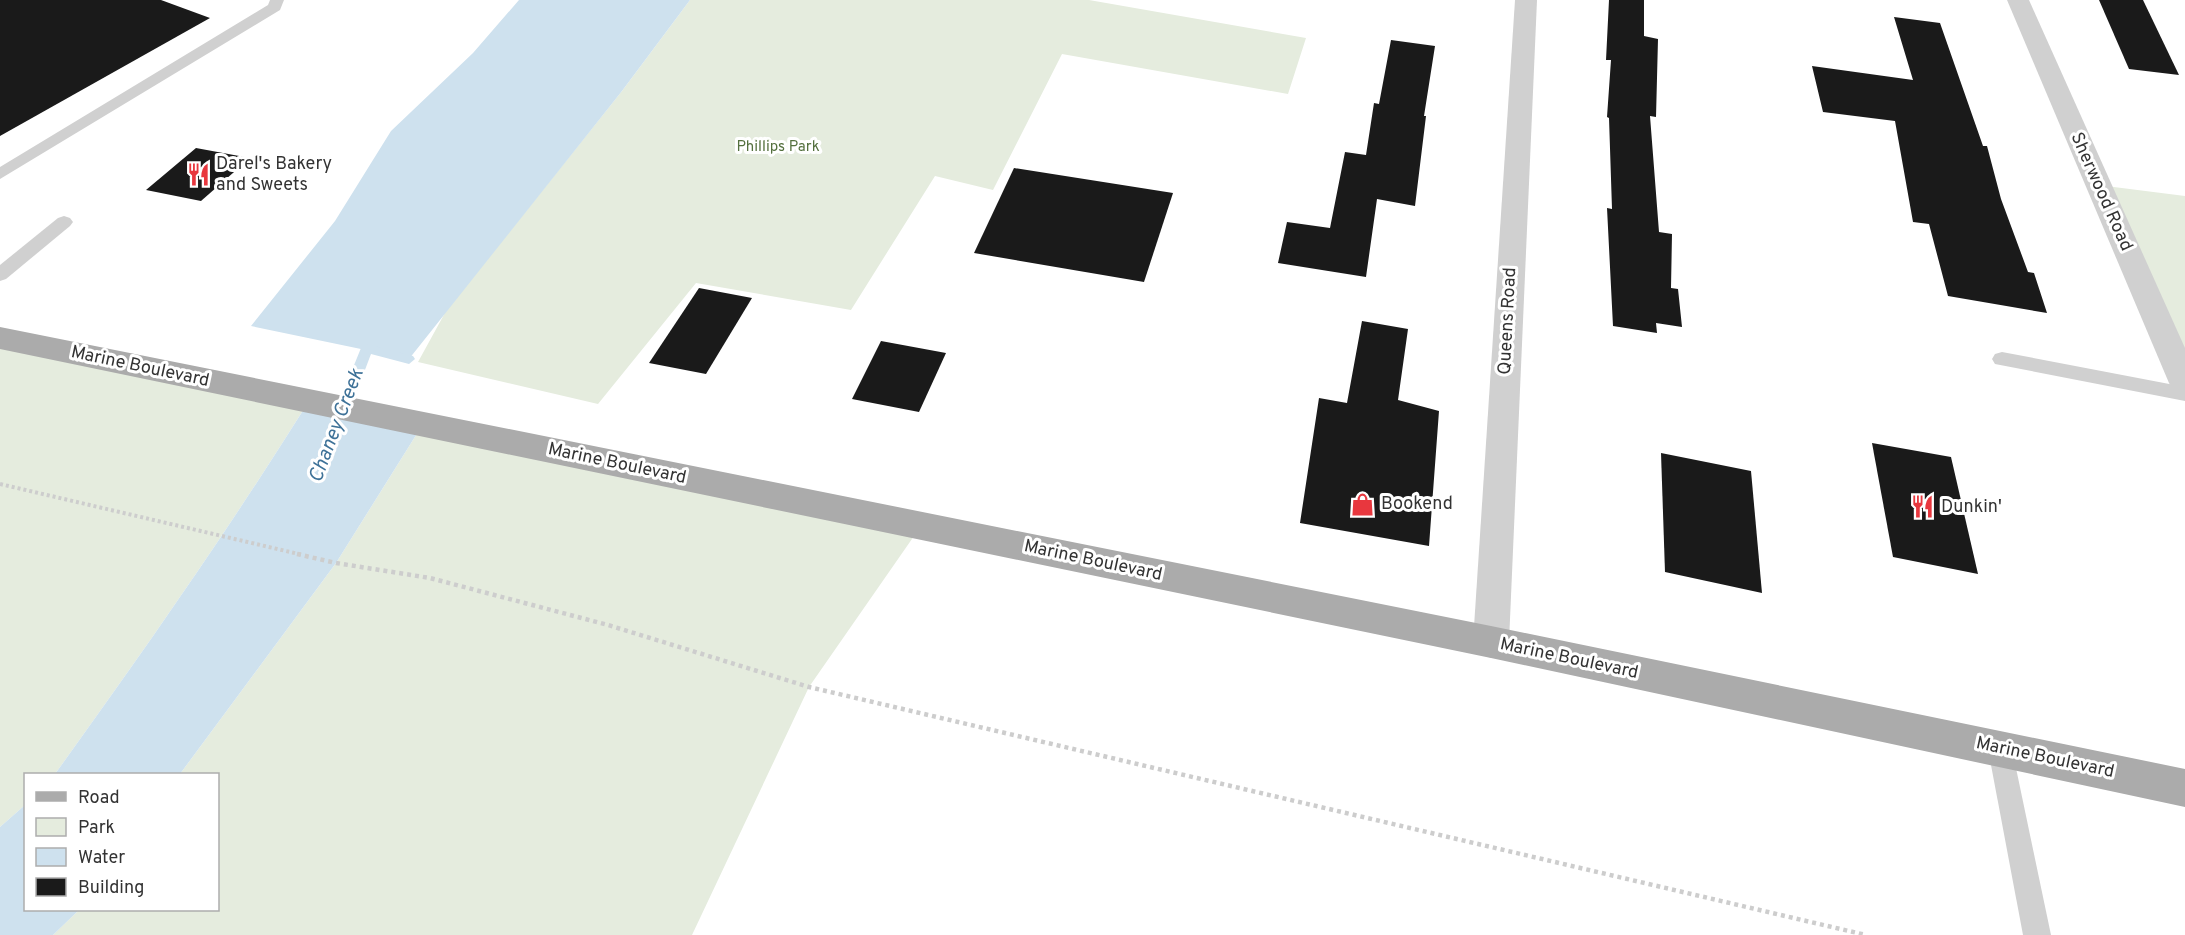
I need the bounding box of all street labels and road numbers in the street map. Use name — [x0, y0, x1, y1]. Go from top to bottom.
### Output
street label: Sherwood Road — [2065, 129, 2137, 255]
street label: Queens Road — [1494, 267, 1522, 375]
street label: Marine Boulevard — [69, 341, 211, 393]
street label: Marine Boulevard — [546, 438, 688, 490]
street label: Marine Boulevard — [1022, 535, 1164, 587]
street label: Marine Boulevard — [1498, 633, 1640, 685]
street label: Marine Boulevard — [1974, 732, 2116, 784]

